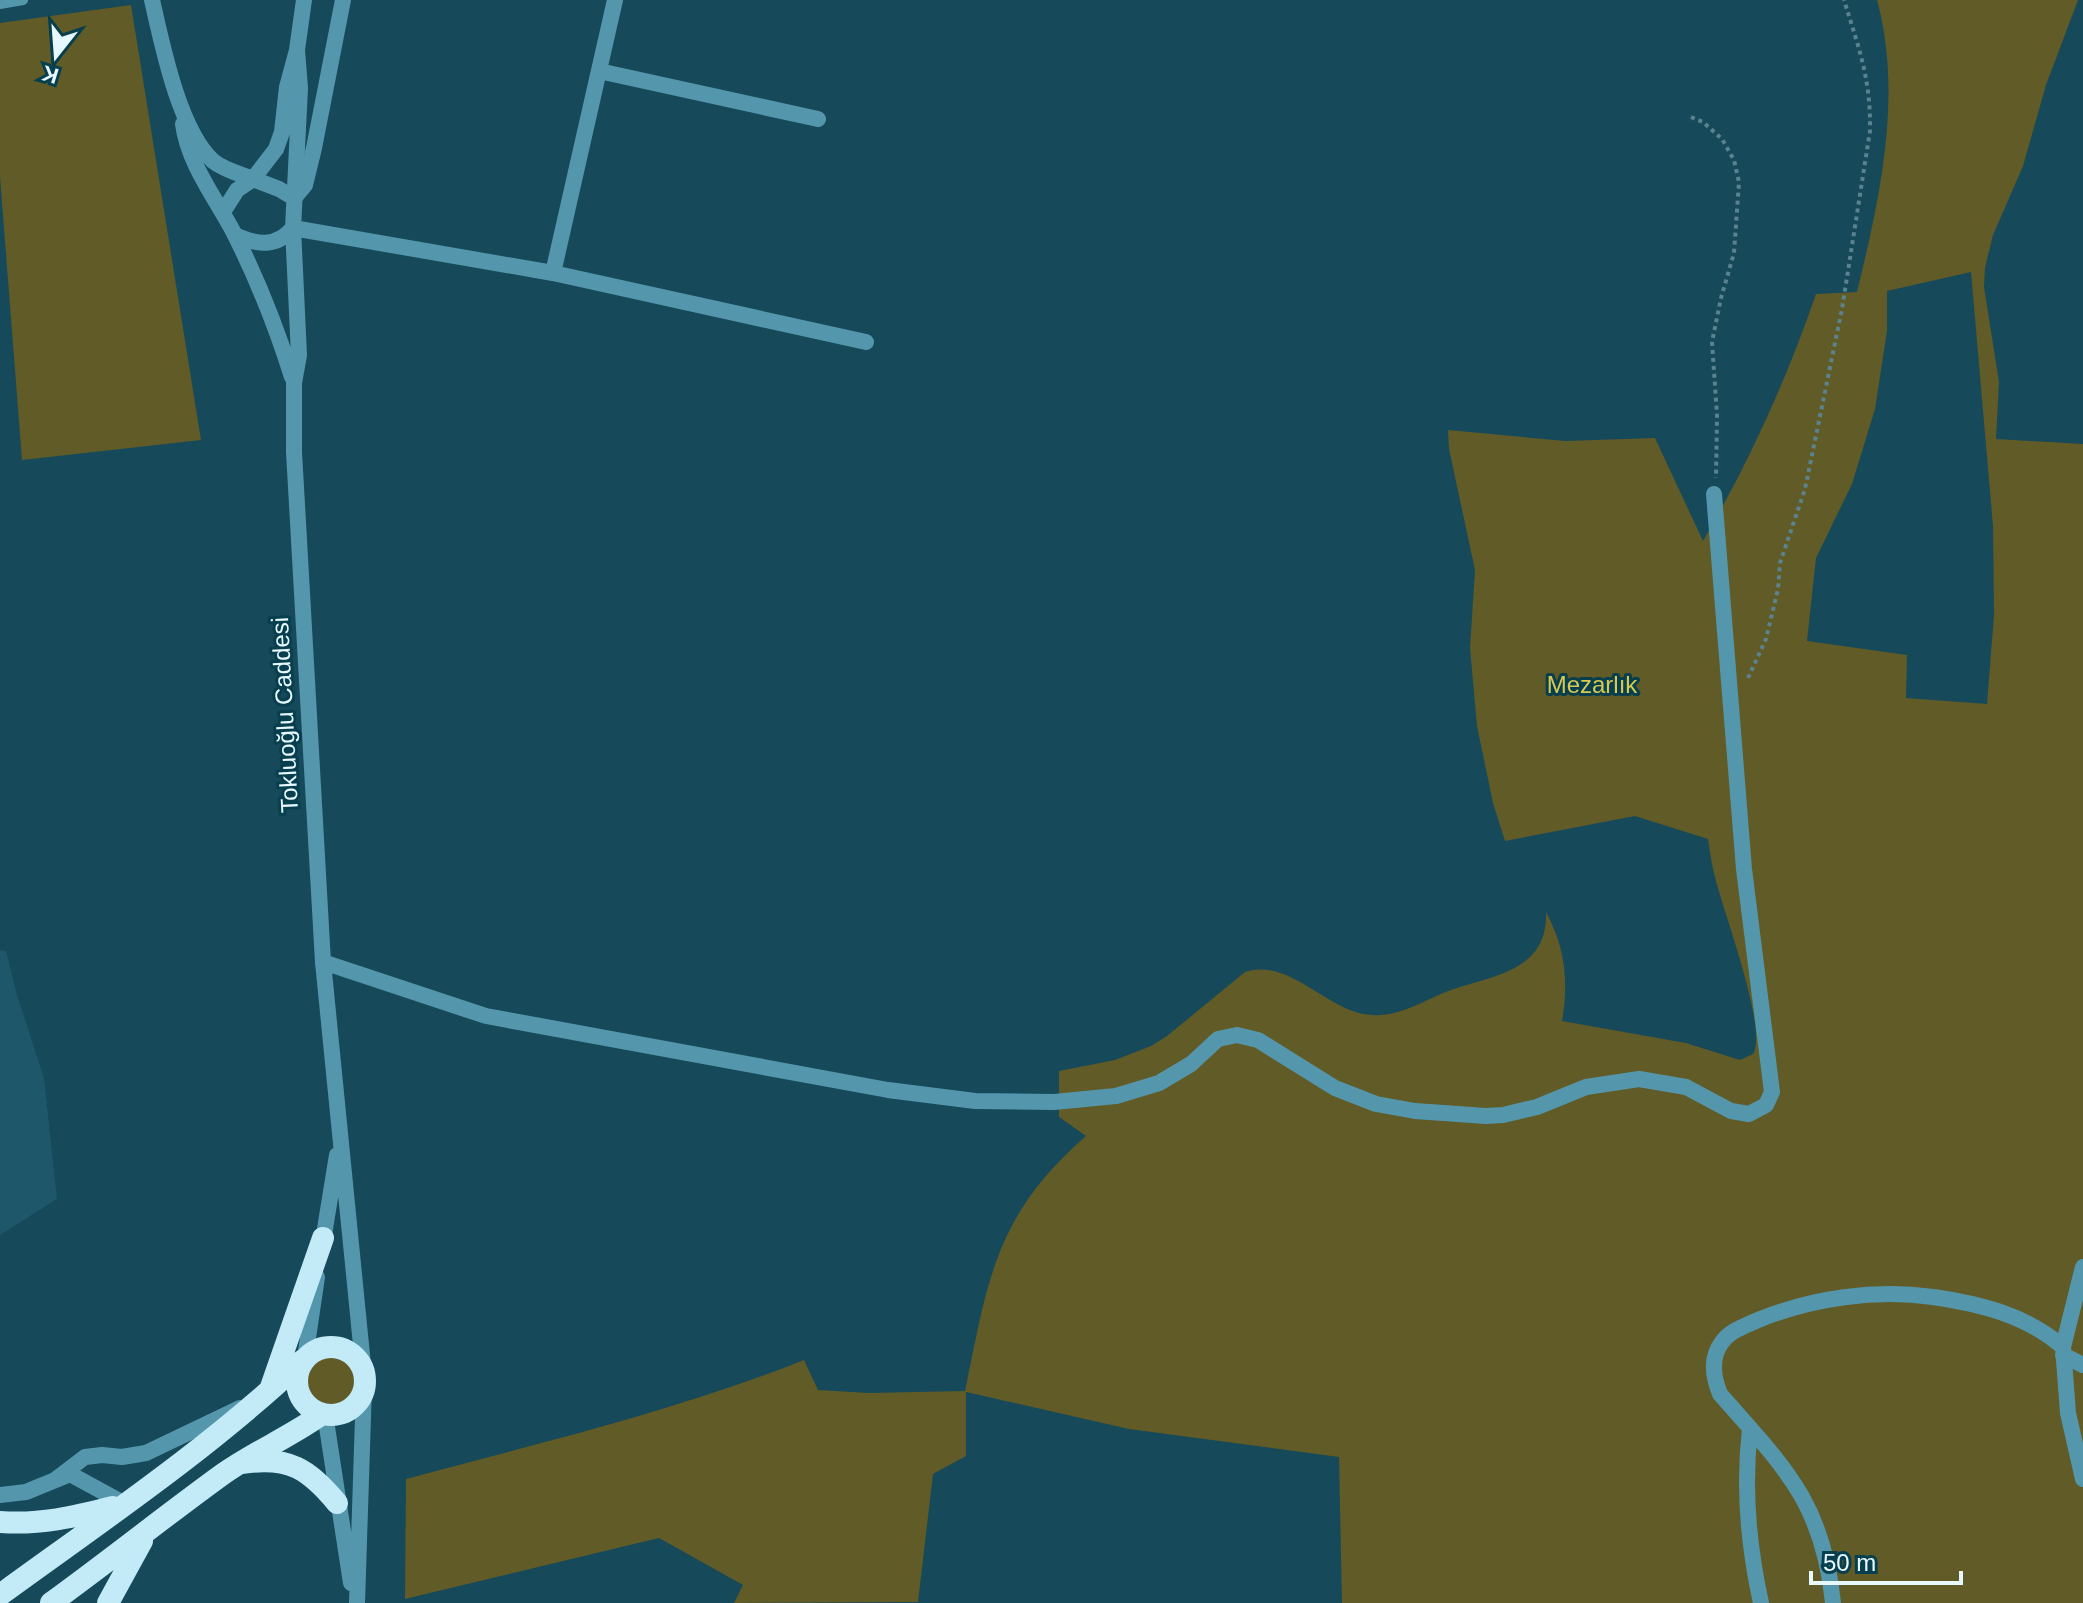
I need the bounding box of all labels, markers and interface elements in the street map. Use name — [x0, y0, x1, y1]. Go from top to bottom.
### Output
north arrow — [16, 16, 96, 96]
text: K — [39, 60, 62, 89]
street label: Tokluoğlu Caddesi — [266, 616, 303, 814]
park label: Mezarlık — [1547, 671, 1638, 698]
scale bar — [1811, 1535, 1961, 1585]
text: 50 m — [1823, 1549, 1876, 1576]

